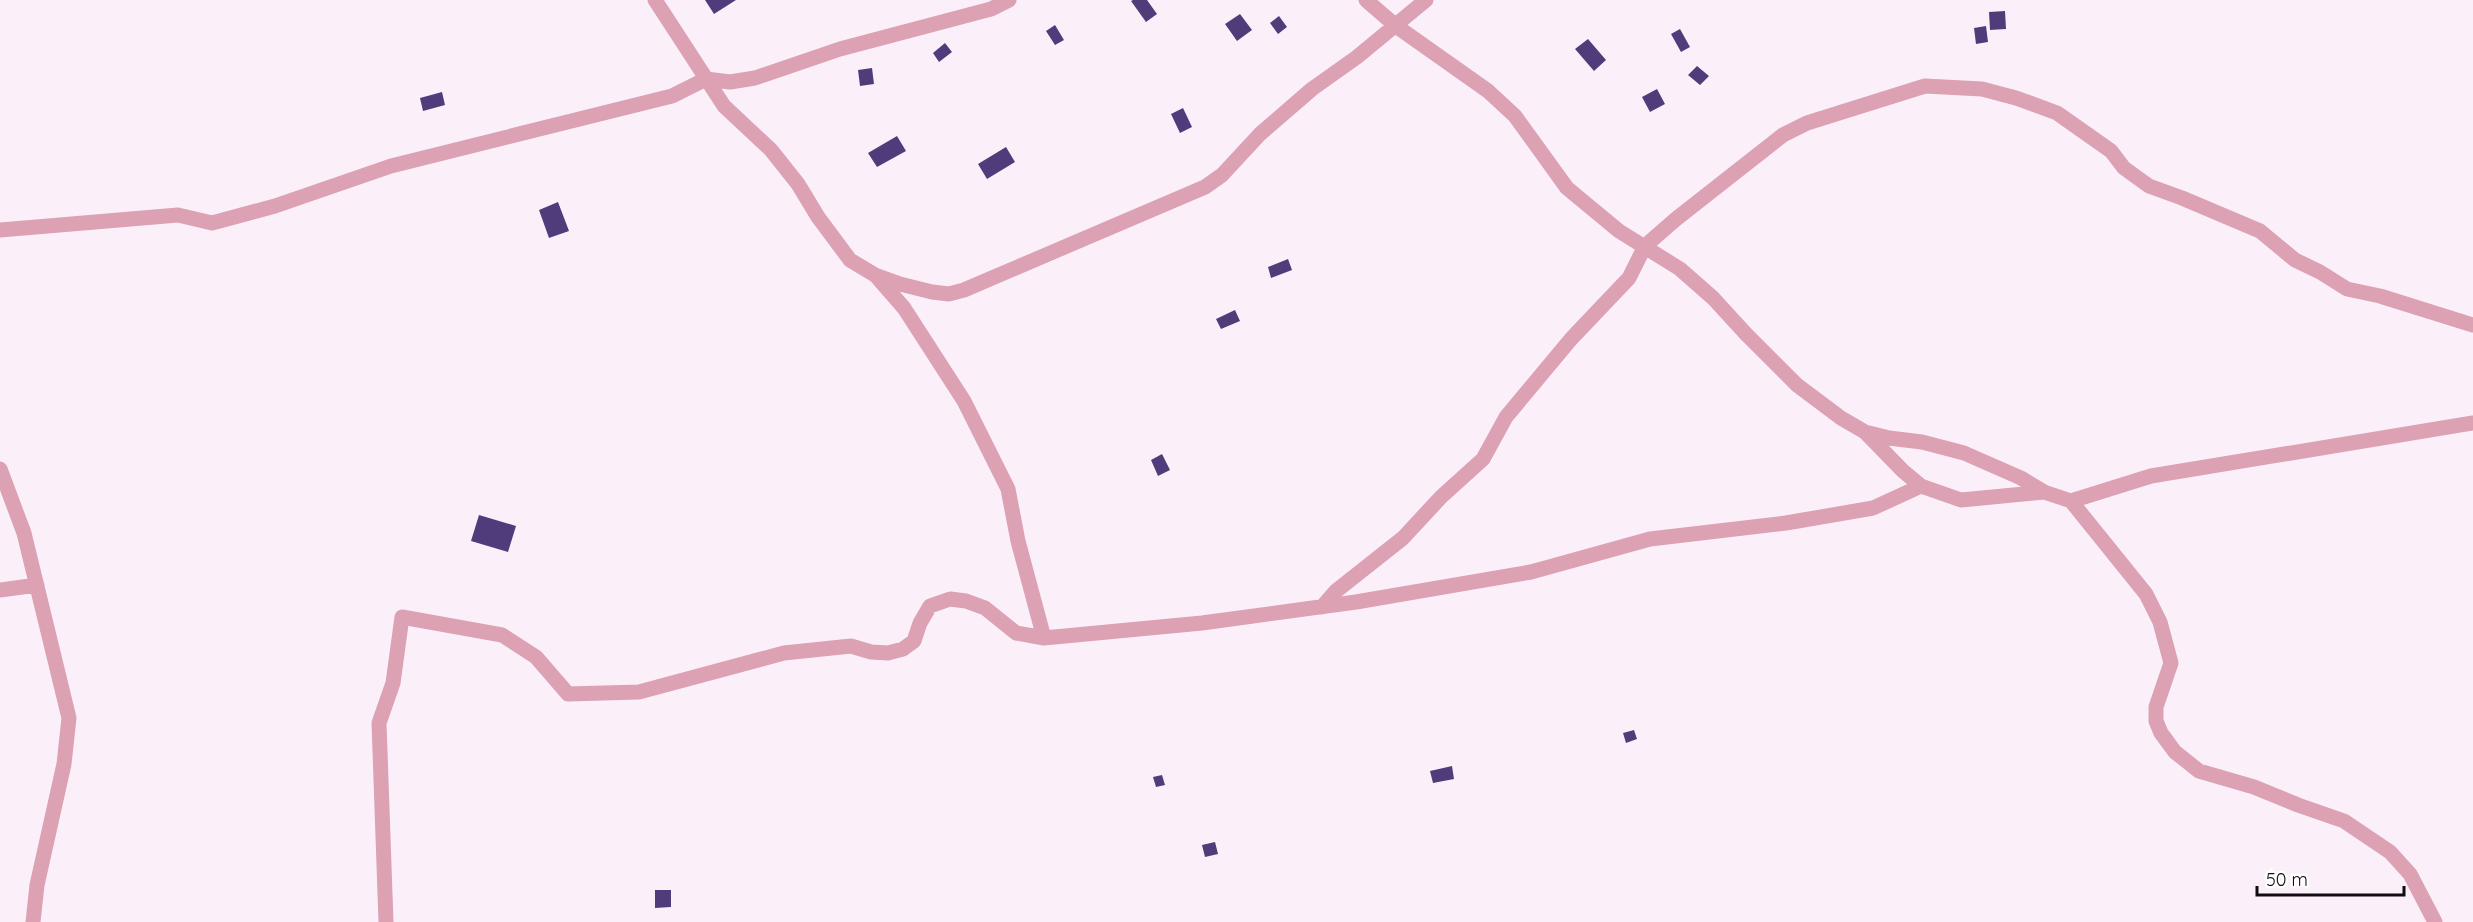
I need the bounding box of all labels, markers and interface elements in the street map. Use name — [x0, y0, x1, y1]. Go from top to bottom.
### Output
scale bar — [2257, 859, 2404, 897]
text: 50 m — [2266, 868, 2308, 891]

